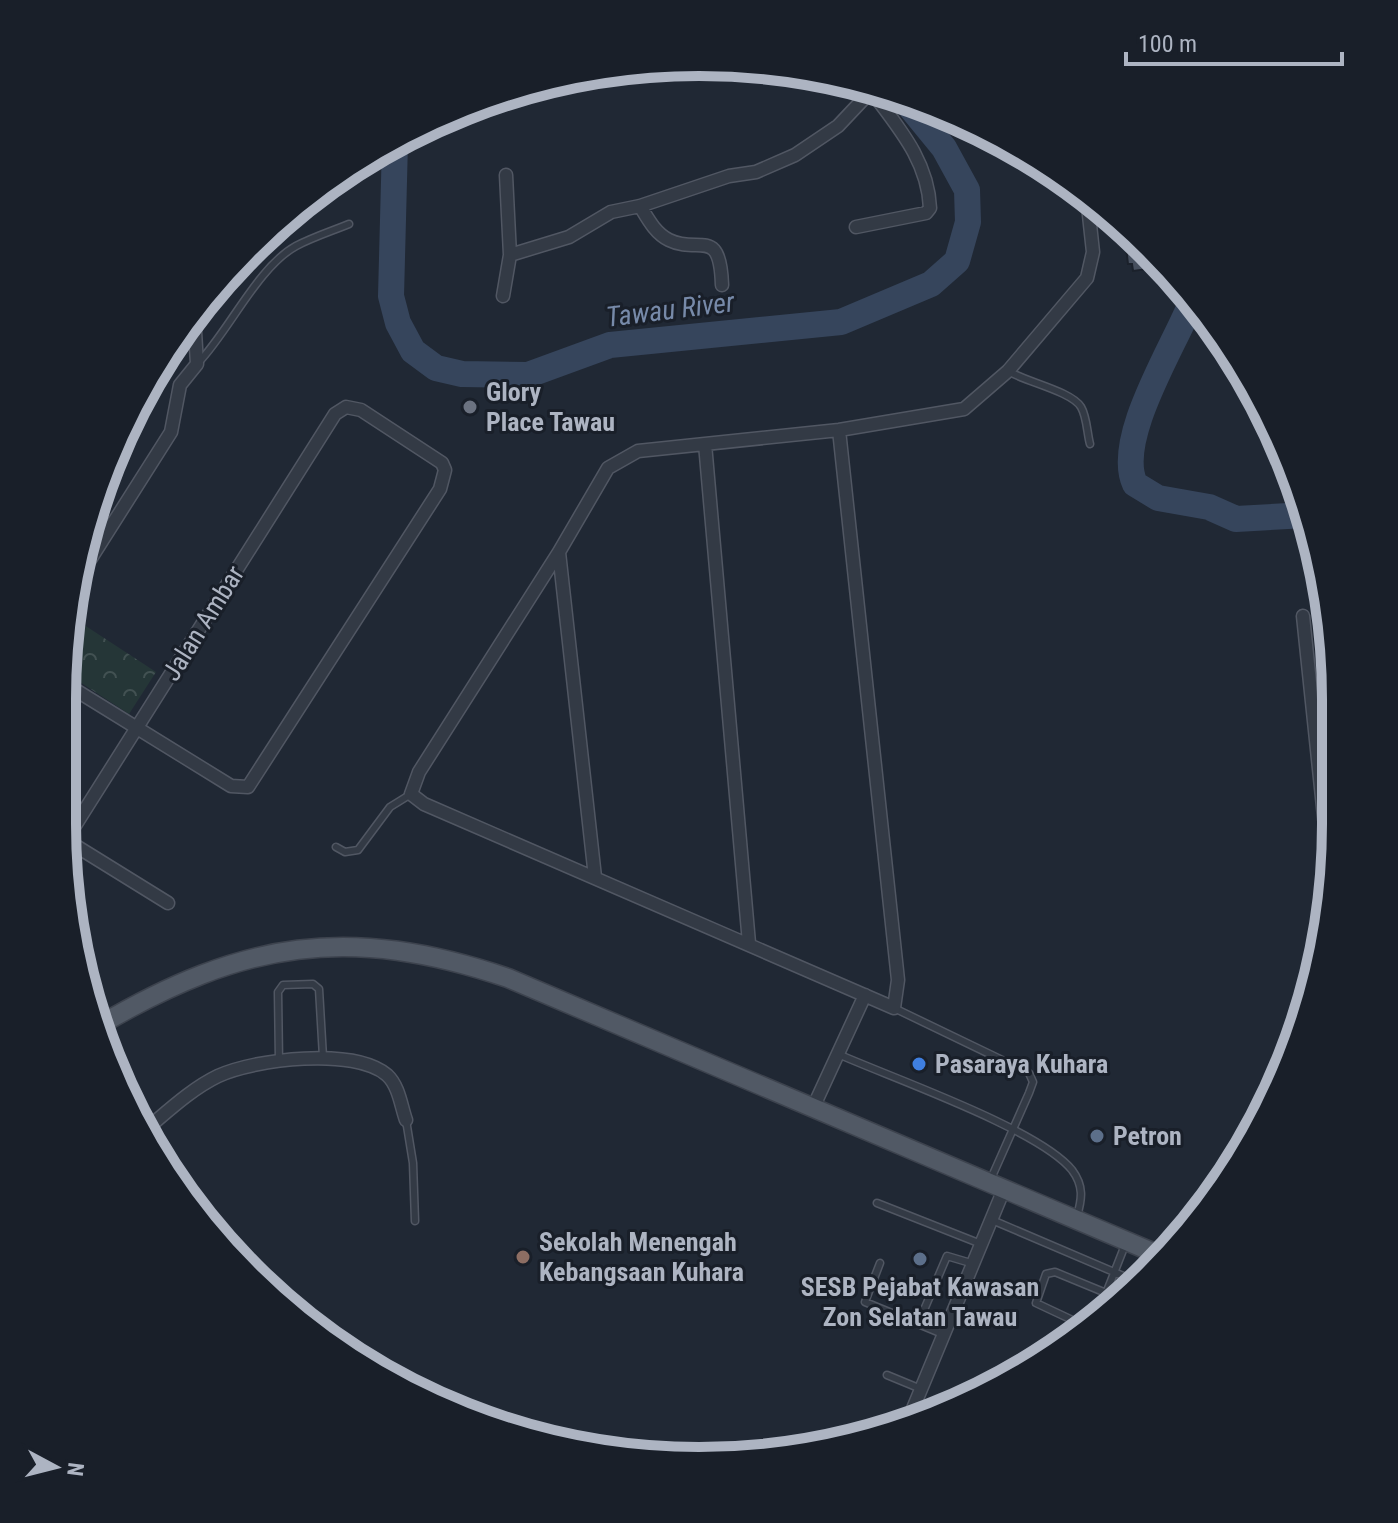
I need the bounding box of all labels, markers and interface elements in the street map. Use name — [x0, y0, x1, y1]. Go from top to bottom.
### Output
scale bar — [1126, 16, 1342, 66]
text: 100 m — [1138, 30, 1197, 58]
water label: Tawau River — [604, 285, 737, 334]
place label: Glory Place Tawau — [486, 377, 615, 437]
marker: Glory Place Tawau — [461, 398, 479, 416]
street label: Jalan Ambar — [156, 560, 250, 686]
place label: Pasaraya Kuhara — [935, 1049, 1108, 1079]
marker: Pasaraya Kuhara — [910, 1055, 928, 1073]
place label: Petron — [1113, 1121, 1182, 1151]
marker: Petron — [1088, 1127, 1106, 1145]
place label: Sekolah Menengah Kebangsaan Kuhara — [539, 1227, 744, 1287]
marker: Sekolah Menengah Kebangsaan Kuhara — [514, 1248, 532, 1266]
marker: SESB Pejabat Kawasan Zon Selatan Tawau — [911, 1250, 929, 1268]
place label: SESB Pejabat Kawasan Zon Selatan Tawau — [801, 1272, 1039, 1332]
north arrow — [16, 1427, 96, 1507]
text: N — [62, 1461, 89, 1478]

